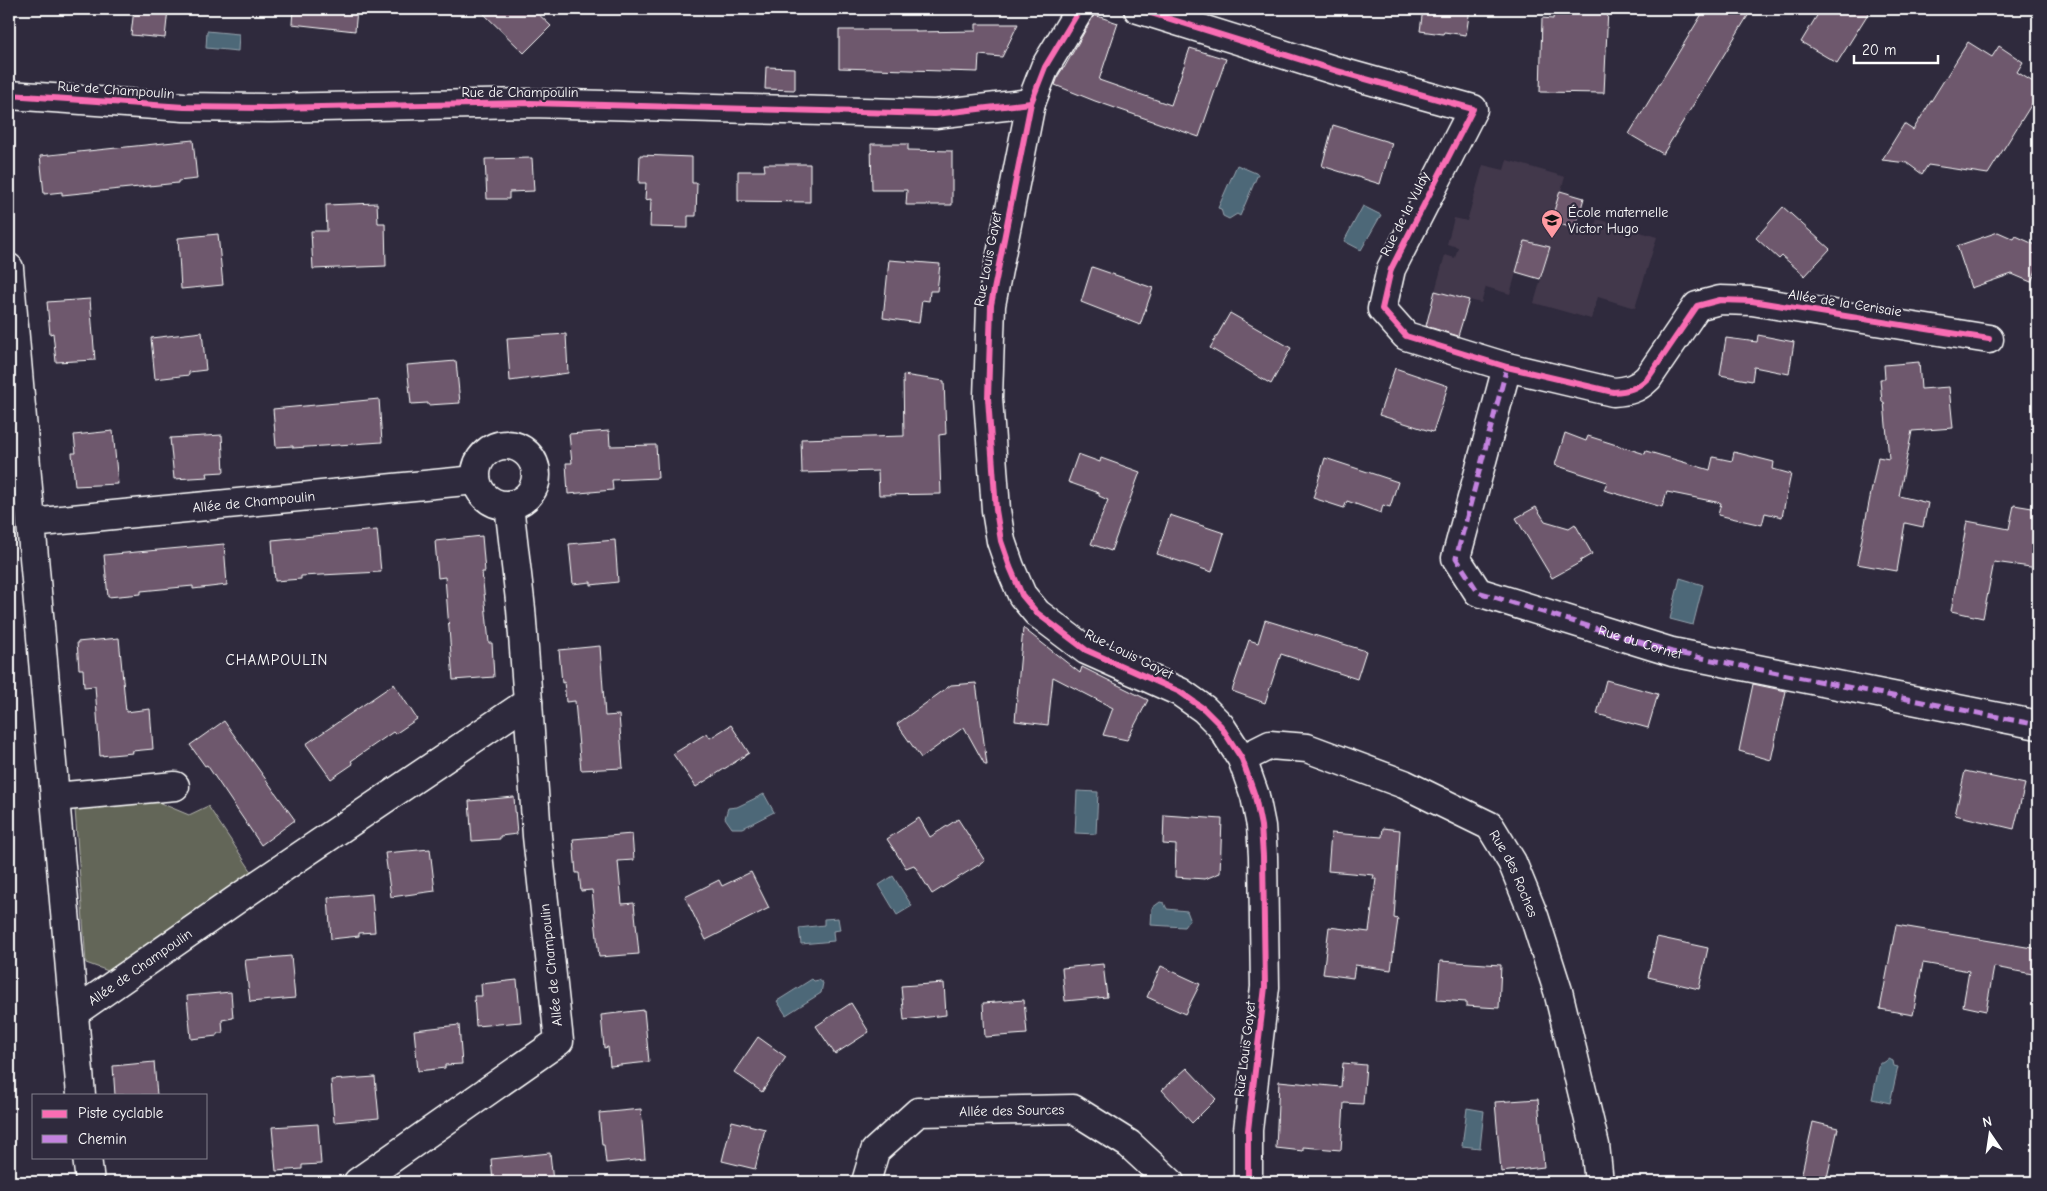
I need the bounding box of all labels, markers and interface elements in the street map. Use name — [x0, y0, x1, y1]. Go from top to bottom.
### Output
scale bar — [1854, 32, 1938, 64]
text: 20 m — [1862, 41, 1896, 59]
street label: Rue de Champoulin — [57, 77, 175, 103]
street label: Rue de Champoulin — [461, 84, 579, 101]
street label: Rue de la Vuldy — [1376, 168, 1434, 259]
place label: École maternelle Victor Hugo — [1568, 204, 1668, 237]
school or university icon: École maternelle Victor Hugo — [1540, 208, 1564, 239]
street label: Rue Louis Gayet — [970, 209, 1006, 308]
street label: Allée de la Cerisaie — [1787, 286, 1903, 320]
street label: Allée de Champoulin — [192, 487, 316, 516]
street label: Rue du Cornet — [1596, 621, 1685, 663]
street label: Rue Louis Gayet — [1082, 625, 1177, 683]
district label: CHAMPOULIN — [225, 651, 329, 669]
street label: Rue des Roches — [1486, 827, 1542, 920]
street label: Allée de Champoulin — [536, 903, 566, 1027]
street label: Allée de Champoulin — [84, 925, 195, 1009]
street label: Rue Louis Gayet — [1231, 999, 1259, 1098]
legend — [32, 1094, 208, 1158]
street label: Allée des Sources — [959, 1101, 1064, 1120]
text: Piste cyclable — [78, 1104, 164, 1122]
north arrow — [1964, 1108, 2014, 1158]
text: N — [1981, 1113, 1994, 1131]
text: Chemin — [78, 1130, 127, 1148]

